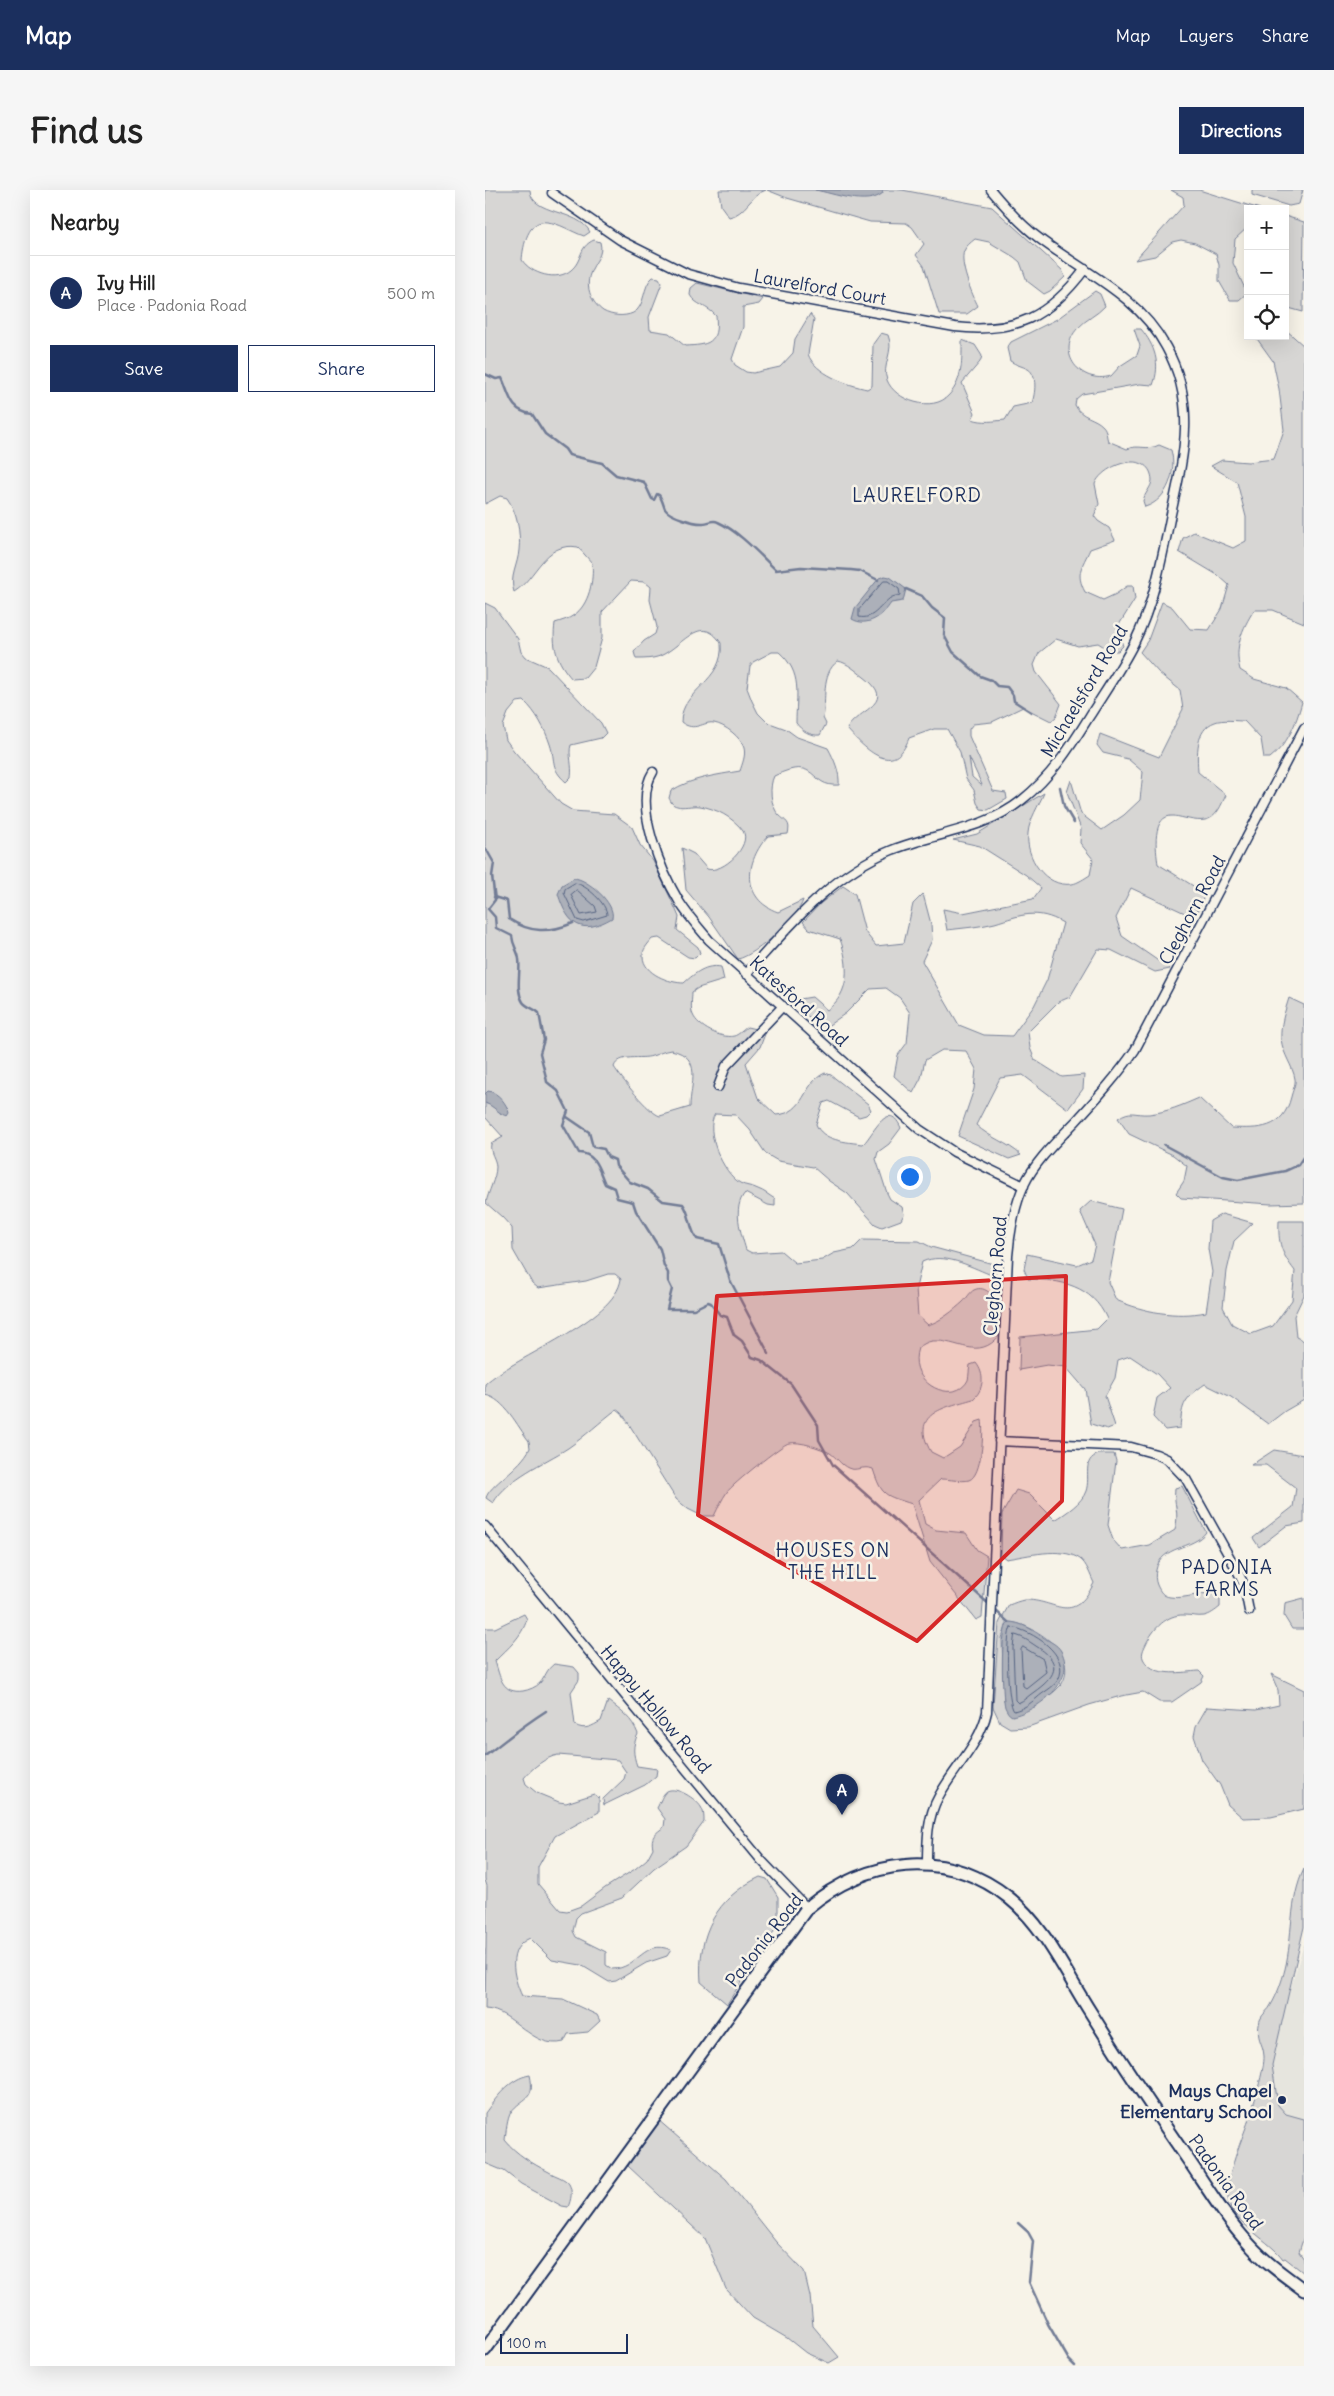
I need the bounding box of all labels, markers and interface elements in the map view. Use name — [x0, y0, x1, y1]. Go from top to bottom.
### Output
text: Map — [25, 20, 72, 50]
text: Map — [1115, 24, 1150, 47]
text: Layers — [1178, 24, 1234, 47]
text: Share — [1262, 24, 1309, 47]
button: Directions — [1179, 107, 1304, 154]
text: Find us — [30, 108, 143, 152]
map controls — [1244, 205, 1289, 340]
button: + — [1244, 205, 1289, 250]
text: Nearby — [50, 209, 120, 236]
button: − — [1244, 250, 1289, 295]
street label: Laurelford Court — [752, 264, 888, 310]
text: Ivy Hill — [97, 271, 156, 295]
text: A — [61, 283, 71, 303]
text: 500 m — [387, 283, 435, 303]
text: Place · Padonia Road — [97, 295, 247, 315]
button: locate — [1244, 295, 1289, 340]
button: Save — [50, 345, 238, 392]
button: Share — [248, 345, 435, 392]
district label: LAURELFORD — [852, 483, 982, 507]
street label: Michaelsford Road — [1035, 620, 1133, 761]
street label: Cleghorn Road — [1154, 851, 1231, 969]
street label: Katesford Road — [745, 951, 853, 1052]
your location — [897, 1164, 923, 1190]
street label: Cleghorn Road — [978, 1215, 1012, 1337]
district label: HOUSES ON THE HILL — [776, 1538, 890, 1584]
district label: PADONIA FARMS — [1181, 1555, 1273, 1601]
street label: Happy Hollow Road — [596, 1640, 717, 1778]
pin: A — [826, 1774, 858, 1815]
street label: Padonia Road — [720, 1888, 808, 1991]
place label: Mays Chapel Elementary School — [1120, 2079, 1272, 2123]
marker: Mays Chapel Elementary School — [1276, 2094, 1288, 2106]
street label: Padonia Road — [1184, 2130, 1269, 2235]
scale bar — [500, 2331, 627, 2354]
text: 100 m — [507, 2334, 547, 2352]

